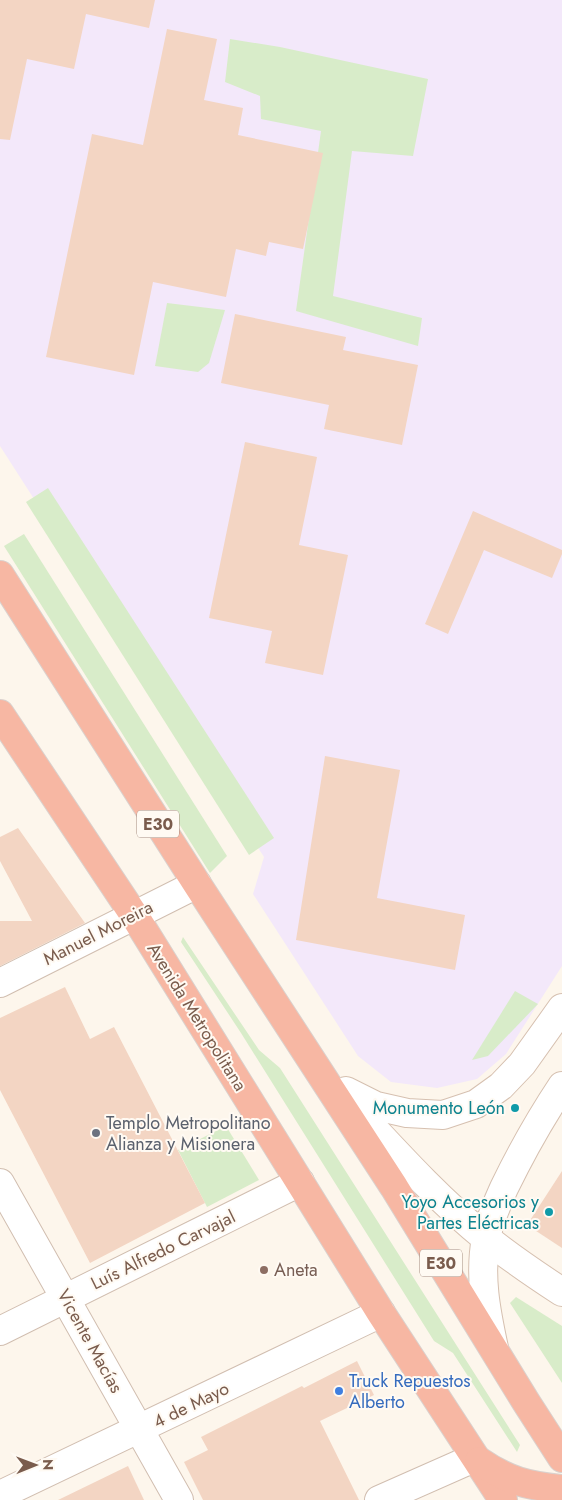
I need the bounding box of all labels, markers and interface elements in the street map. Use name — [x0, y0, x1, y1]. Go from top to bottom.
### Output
road number: E30 — [137, 811, 179, 838]
street label: Manuel Moreira — [39, 894, 157, 972]
street label: Avenida Metropolitana — [141, 938, 253, 1096]
place label: Monumento León — [373, 1095, 505, 1121]
marker: Monumento León — [509, 1102, 521, 1114]
place label: Templo Metropolitano Alianza y Misionera — [106, 1110, 271, 1157]
marker: Templo Metropolitano Alianza y Misionera — [90, 1127, 102, 1139]
place label: Yoyo Accesorios y Partes Eléctricas — [402, 1189, 539, 1236]
street label: Luís Alfredo Carvajal — [86, 1204, 240, 1296]
marker: Yoyo Accesorios y Partes Eléctricas — [543, 1206, 555, 1218]
road number: E30 — [420, 1250, 462, 1276]
place label: Aneta — [274, 1257, 318, 1283]
marker: Aneta — [258, 1264, 270, 1276]
street label: Vicente Macías — [51, 1284, 129, 1398]
place label: Truck Repuestos Alberto — [349, 1368, 470, 1415]
street label: 4 de Mayo — [149, 1375, 233, 1435]
marker: Truck Repuestos Alberto — [333, 1385, 345, 1397]
north arrow — [10, 1440, 60, 1490]
text: N — [38, 1459, 58, 1471]

